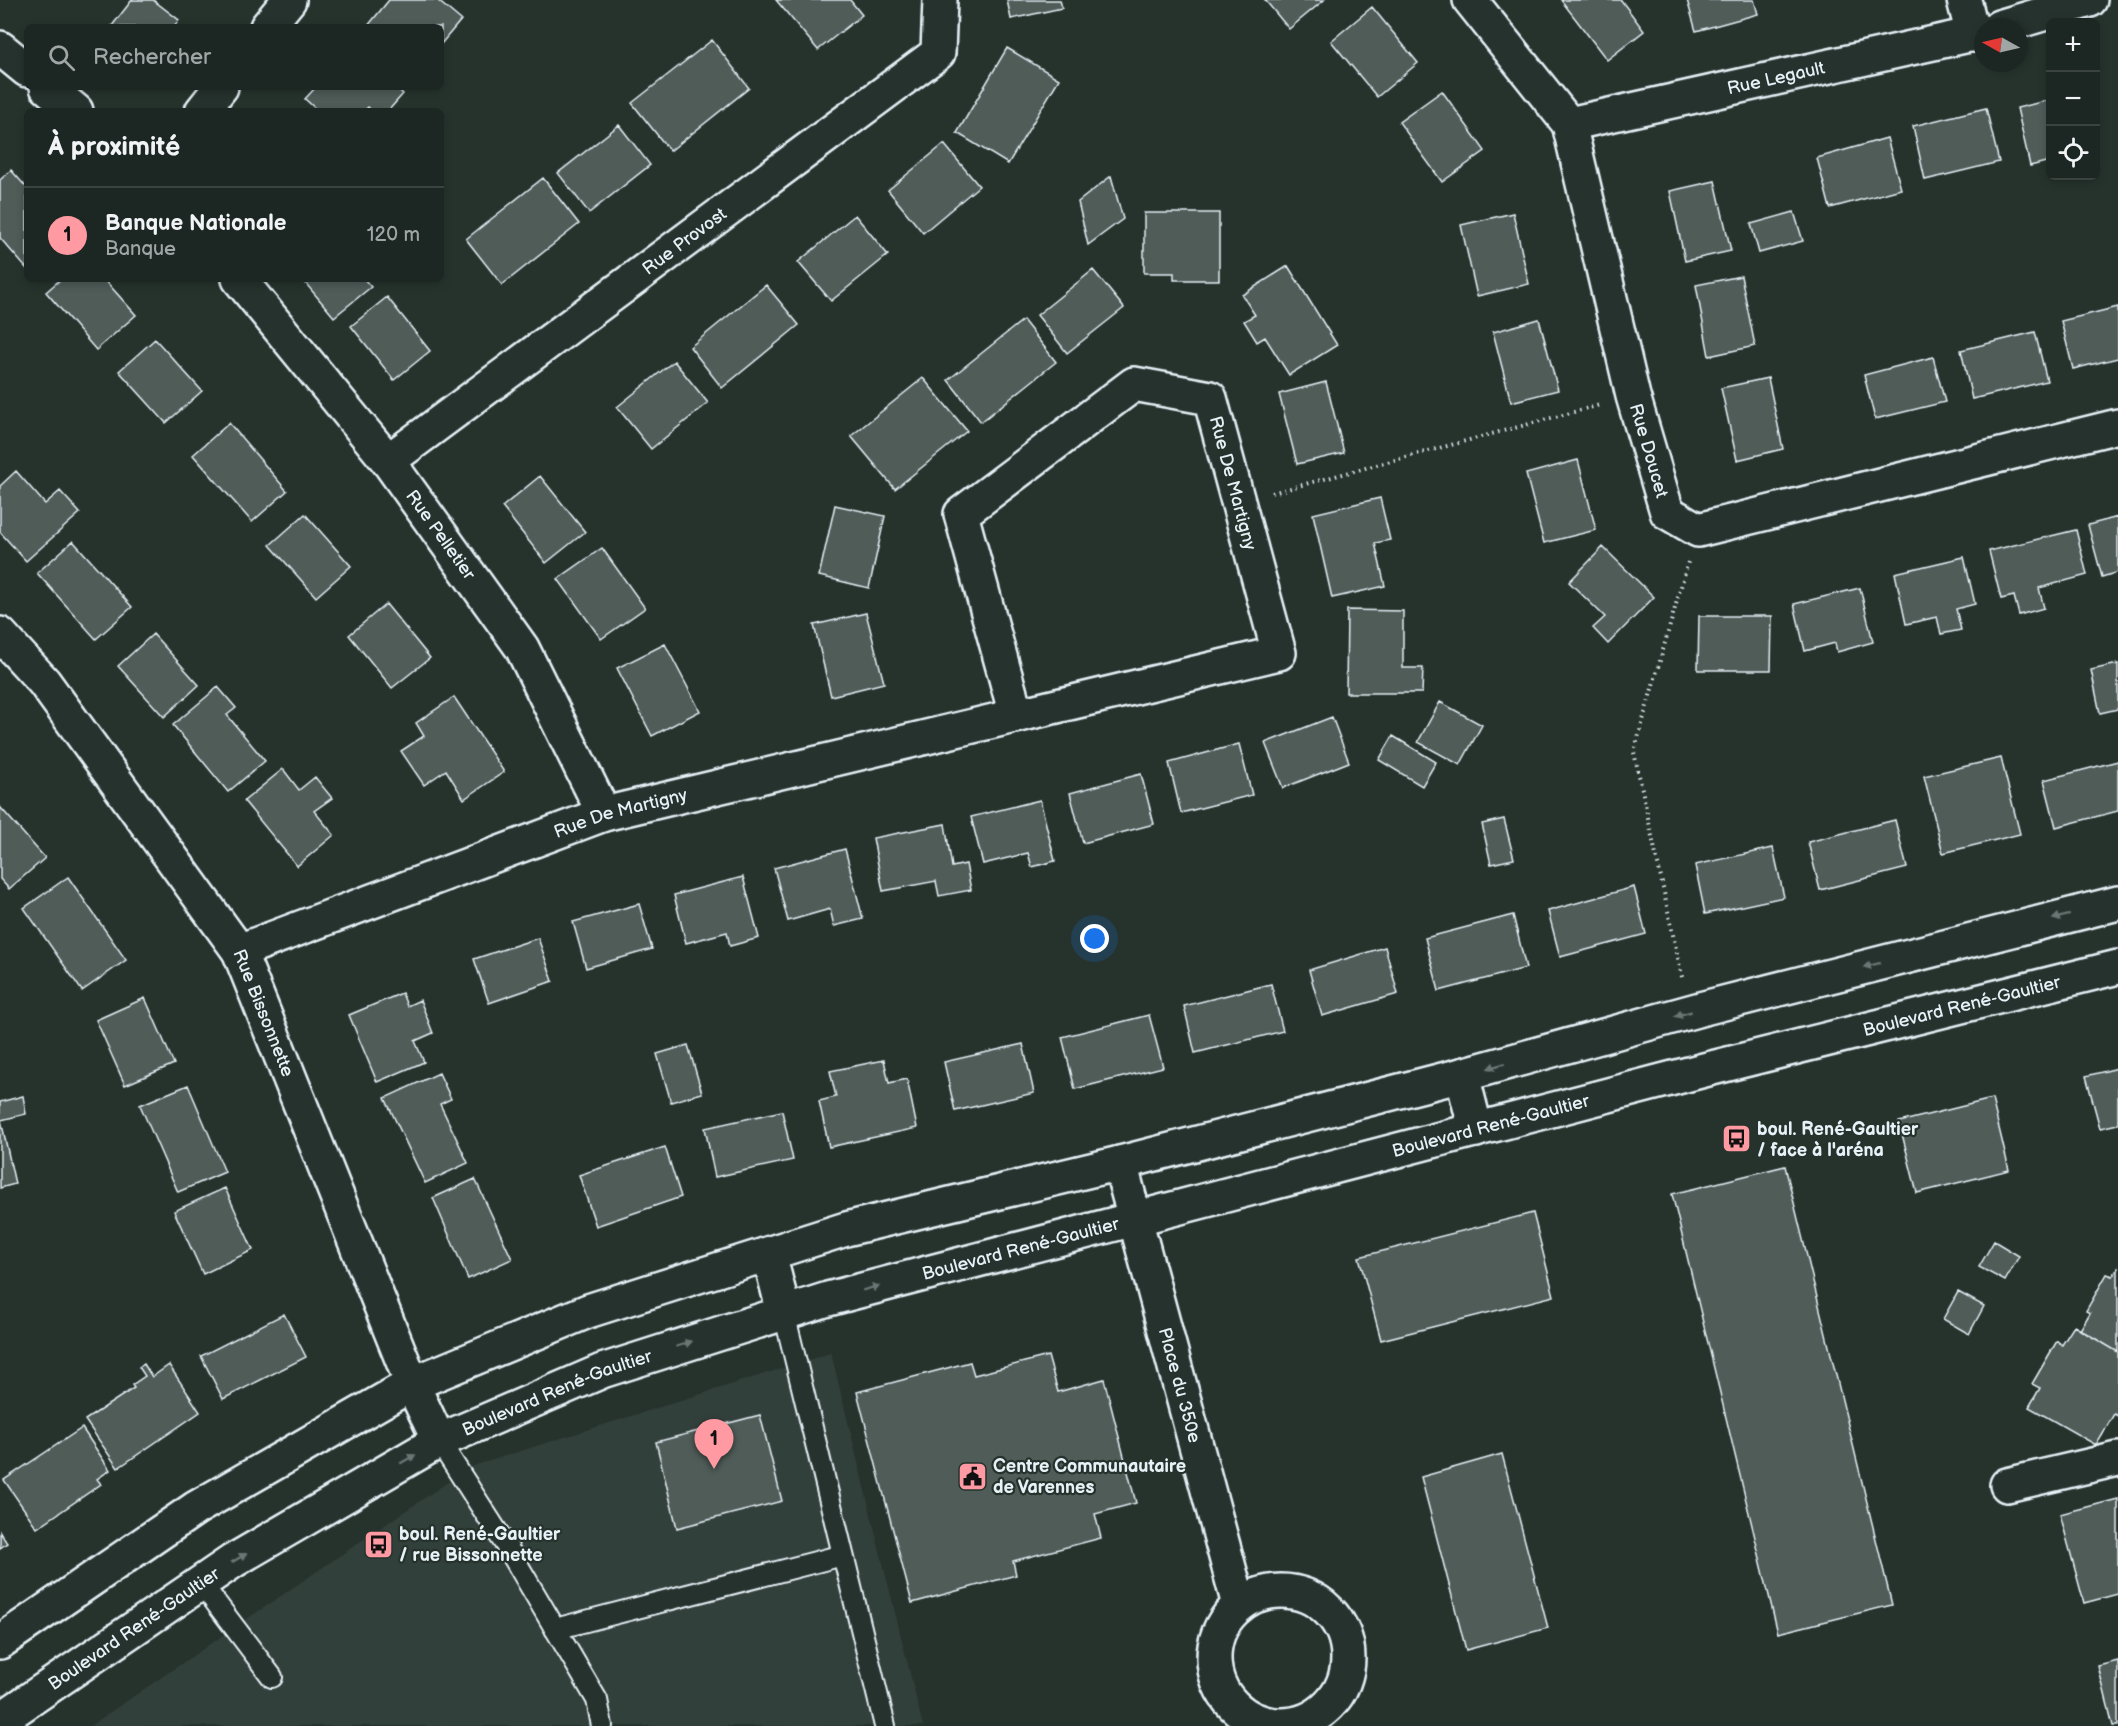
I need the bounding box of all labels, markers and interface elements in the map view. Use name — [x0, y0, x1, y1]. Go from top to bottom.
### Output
north arrow — [1974, 18, 2028, 72]
map controls — [2046, 18, 2100, 180]
button: + — [2046, 18, 2100, 72]
search box — [24, 24, 444, 90]
icon: search — [45, 41, 78, 74]
text: Rechercher — [93, 44, 211, 71]
street label: Rue Legault — [1725, 57, 1827, 100]
button: − — [2046, 72, 2100, 126]
button: locate — [2046, 126, 2100, 180]
text: À proximité — [48, 132, 180, 163]
street label: Rue Provost — [639, 203, 731, 280]
text: Banque Nationale — [105, 210, 287, 237]
text: 1 — [63, 223, 72, 247]
text: 120 m — [367, 223, 420, 247]
text: Banque — [105, 237, 176, 261]
street label: Rue Doucet — [1625, 401, 1672, 501]
street label: Rue De Martigny — [1205, 414, 1261, 553]
street label: Rue Pelletier — [401, 486, 480, 584]
street label: Rue De Martigny — [551, 784, 690, 843]
one-way arrow — [2052, 913, 2070, 923]
your location — [1080, 924, 1109, 953]
street label: Rue Bissonnette — [228, 946, 298, 1080]
one-way arrow — [1863, 961, 1881, 971]
street label: Boulevard René-Gaultier — [1861, 972, 2063, 1041]
one-way arrow — [1674, 1009, 1693, 1019]
one-way arrow — [1486, 1062, 1504, 1071]
street label: Boulevard René-Gaultier — [1390, 1090, 1592, 1162]
place label: boul. René-Gaultier / face à l'aréna — [1757, 1119, 1919, 1161]
bus stop icon: boul. René-Gaultier / face à l'aréna — [1720, 1123, 1752, 1155]
street label: Boulevard René-Gaultier — [920, 1213, 1122, 1285]
one-way arrow — [862, 1282, 880, 1292]
street label: Place du 350e — [1154, 1325, 1205, 1445]
one-way arrow — [675, 1339, 693, 1349]
street label: Boulevard René-Gaultier — [459, 1346, 655, 1441]
pin: 1 — [694, 1420, 734, 1469]
one-way arrow — [400, 1454, 417, 1464]
place label: Centre Communautaire de Varennes — [993, 1456, 1186, 1498]
public building icon: Centre Communautaire de Varennes — [956, 1460, 988, 1492]
place label: boul. René-Gaultier / rue Bissonnette — [399, 1524, 561, 1566]
bus stop icon: boul. René-Gaultier / rue Bissonnette — [362, 1528, 394, 1560]
one-way arrow — [231, 1552, 247, 1563]
street label: Boulevard René-Gaultier — [44, 1563, 224, 1695]

